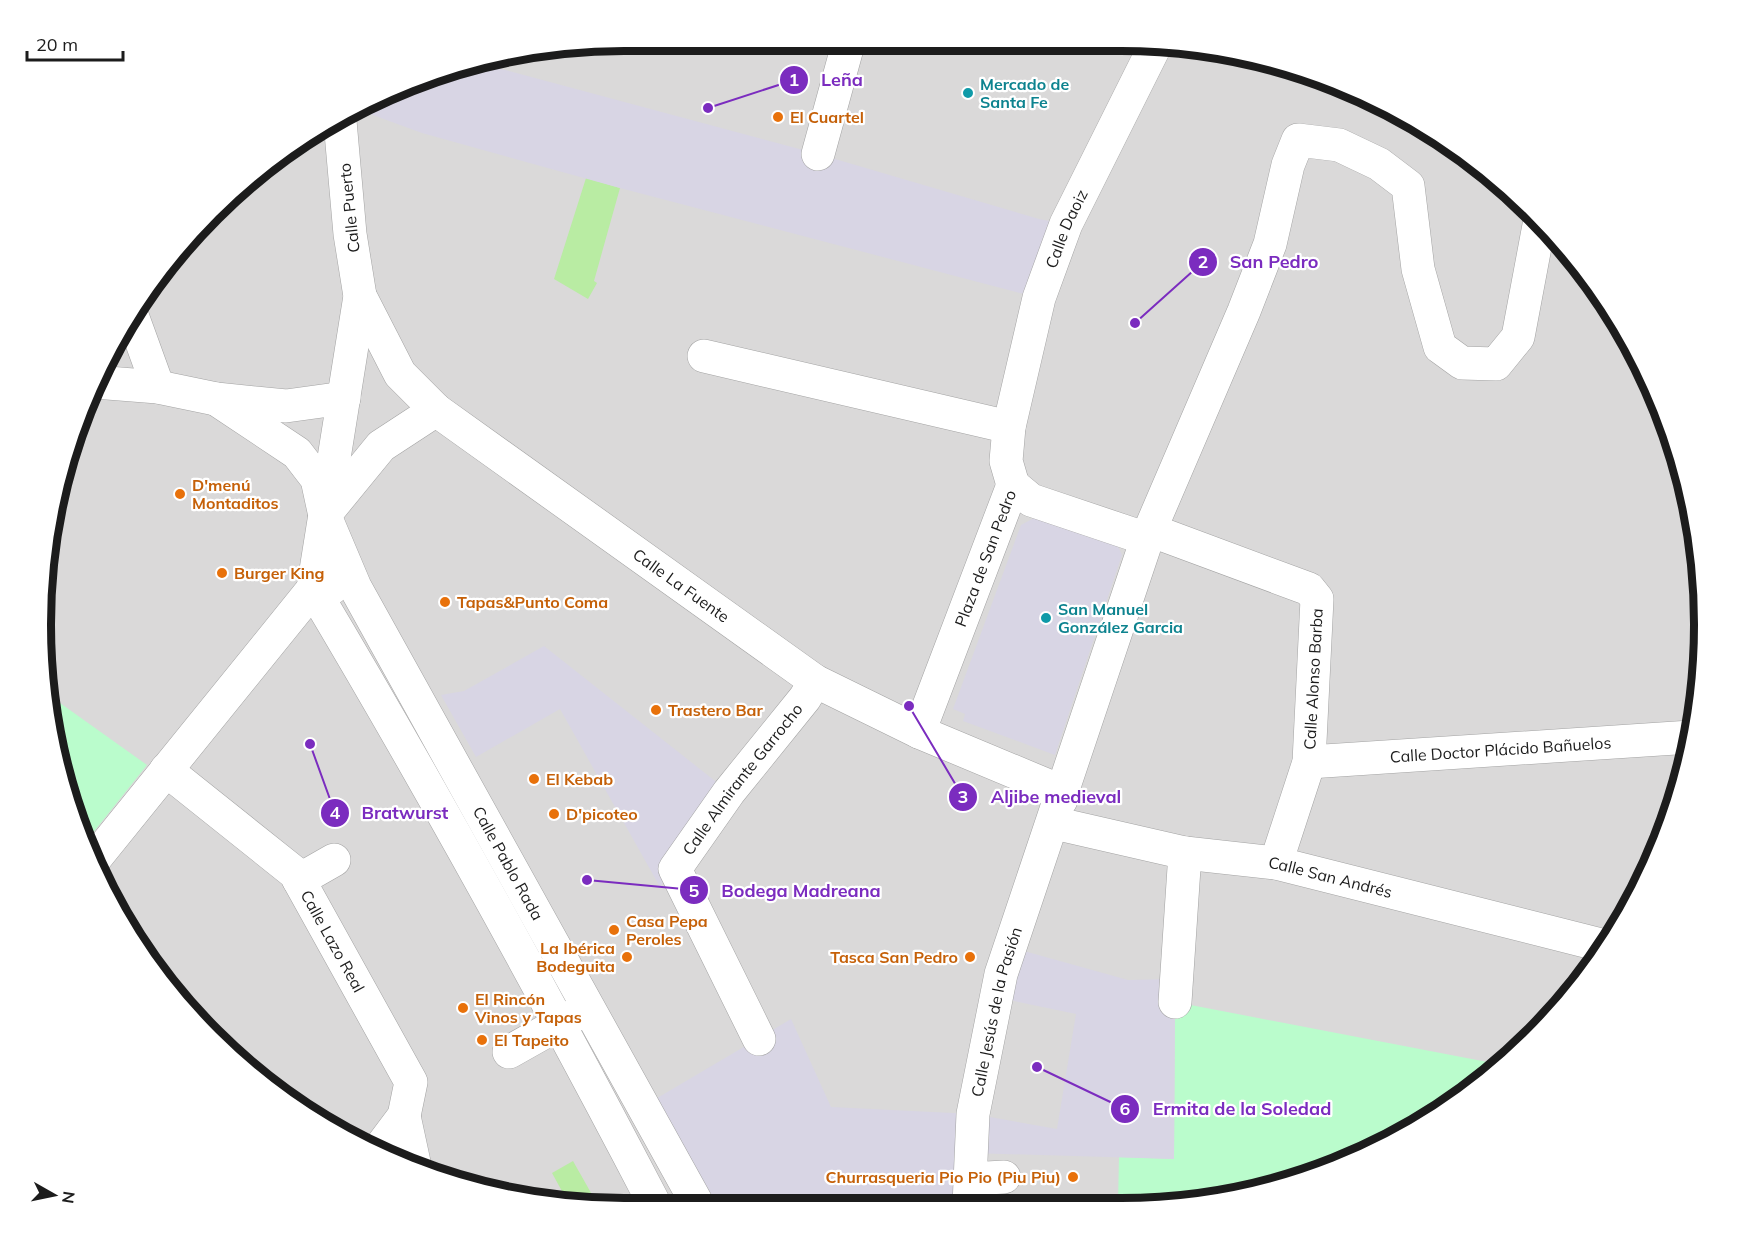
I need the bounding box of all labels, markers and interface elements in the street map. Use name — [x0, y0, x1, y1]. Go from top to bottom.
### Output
scale bar — [27, 24, 123, 62]
text: 20 m — [36, 33, 78, 56]
callout: Leña — [779, 62, 875, 98]
text: 1 — [789, 68, 799, 91]
text: Leña — [821, 68, 863, 91]
place label: Mercado de Santa Fe — [980, 74, 1069, 112]
marker: Mercado de Santa Fe — [961, 86, 975, 100]
place label: El Cuartel — [790, 107, 864, 127]
marker: El Cuartel — [771, 110, 785, 124]
street label: Calle Puerto — [334, 162, 364, 254]
street label: Calle Daoiz — [1041, 186, 1092, 271]
callout: San Pedro — [1188, 244, 1331, 280]
text: 2 — [1198, 250, 1208, 273]
text: San Pedro — [1230, 250, 1318, 273]
place label: D'menú Montaditos — [192, 475, 279, 513]
marker: D'menú Montaditos — [173, 487, 187, 501]
street label: Plaza de San Pedro — [950, 487, 1020, 629]
street label: Calle La Fuente — [629, 544, 733, 627]
place label: Burger King — [234, 563, 325, 583]
marker: Burger King — [215, 566, 229, 580]
place label: Tapas&Punto Coma — [457, 592, 608, 612]
marker: Tapas&Punto Coma — [438, 595, 452, 609]
place label: San Manuel González Garcia — [1058, 599, 1183, 637]
street label: Calle Alonso Barba — [1299, 608, 1327, 750]
marker: San Manuel González Garcia — [1039, 611, 1053, 625]
street label: Calle Almirante Garrocho — [678, 699, 807, 859]
place label: Trastero Bar — [668, 700, 763, 720]
marker: Trastero Bar — [649, 703, 663, 717]
street label: Calle Doctor Plácido Bañuelos — [1389, 732, 1612, 767]
place label: El Kebab — [546, 769, 613, 789]
marker: El Kebab — [527, 772, 541, 786]
callout: Aljibe medieval — [948, 779, 1133, 815]
text: 3 — [958, 785, 968, 808]
text: Aljibe medieval — [991, 785, 1121, 808]
callout: Bratwurst — [320, 795, 461, 831]
text: 4 — [330, 801, 341, 824]
text: Bratwurst — [362, 801, 449, 824]
street label: Calle Pablo Rada — [469, 803, 548, 924]
place label: D'picoteo — [566, 804, 638, 824]
marker: D'picoteo — [547, 807, 561, 821]
street label: Calle San Andrés — [1267, 852, 1394, 902]
callout: Bodega Madreana — [679, 872, 893, 908]
text: 5 — [689, 879, 700, 902]
text: Bodega Madreana — [721, 879, 881, 902]
street label: Calle Lazo Real — [296, 887, 369, 996]
place label: Casa Pepa Peroles — [626, 911, 708, 949]
marker: Casa Pepa Peroles — [607, 923, 621, 937]
street label: Calle Jesús de la Pasión — [967, 924, 1026, 1098]
place label: La Ibérica Bodeguita — [536, 938, 615, 976]
place label: Tasca San Pedro — [830, 947, 958, 967]
marker: La Ibérica Bodeguita — [620, 950, 634, 964]
marker: Tasca San Pedro — [963, 950, 977, 964]
place label: El Rincón Vinos y Tapas — [474, 989, 582, 1027]
marker: El Rincón Vinos y Tapas — [456, 1001, 470, 1015]
place label: El Tapeito — [494, 1030, 569, 1050]
marker: El Tapeito — [475, 1033, 489, 1047]
callout: Ermita de la Soledad — [1110, 1091, 1343, 1127]
text: 6 — [1120, 1097, 1131, 1120]
text: Ermita de la Soledad — [1153, 1097, 1331, 1120]
north arrow — [24, 1165, 84, 1225]
place label: Churrasqueria Pio Pio (Piu Piu) — [826, 1167, 1061, 1187]
marker: Churrasqueria Pio Pio (Piu Piu) — [1066, 1170, 1080, 1184]
text: N — [58, 1190, 80, 1205]

